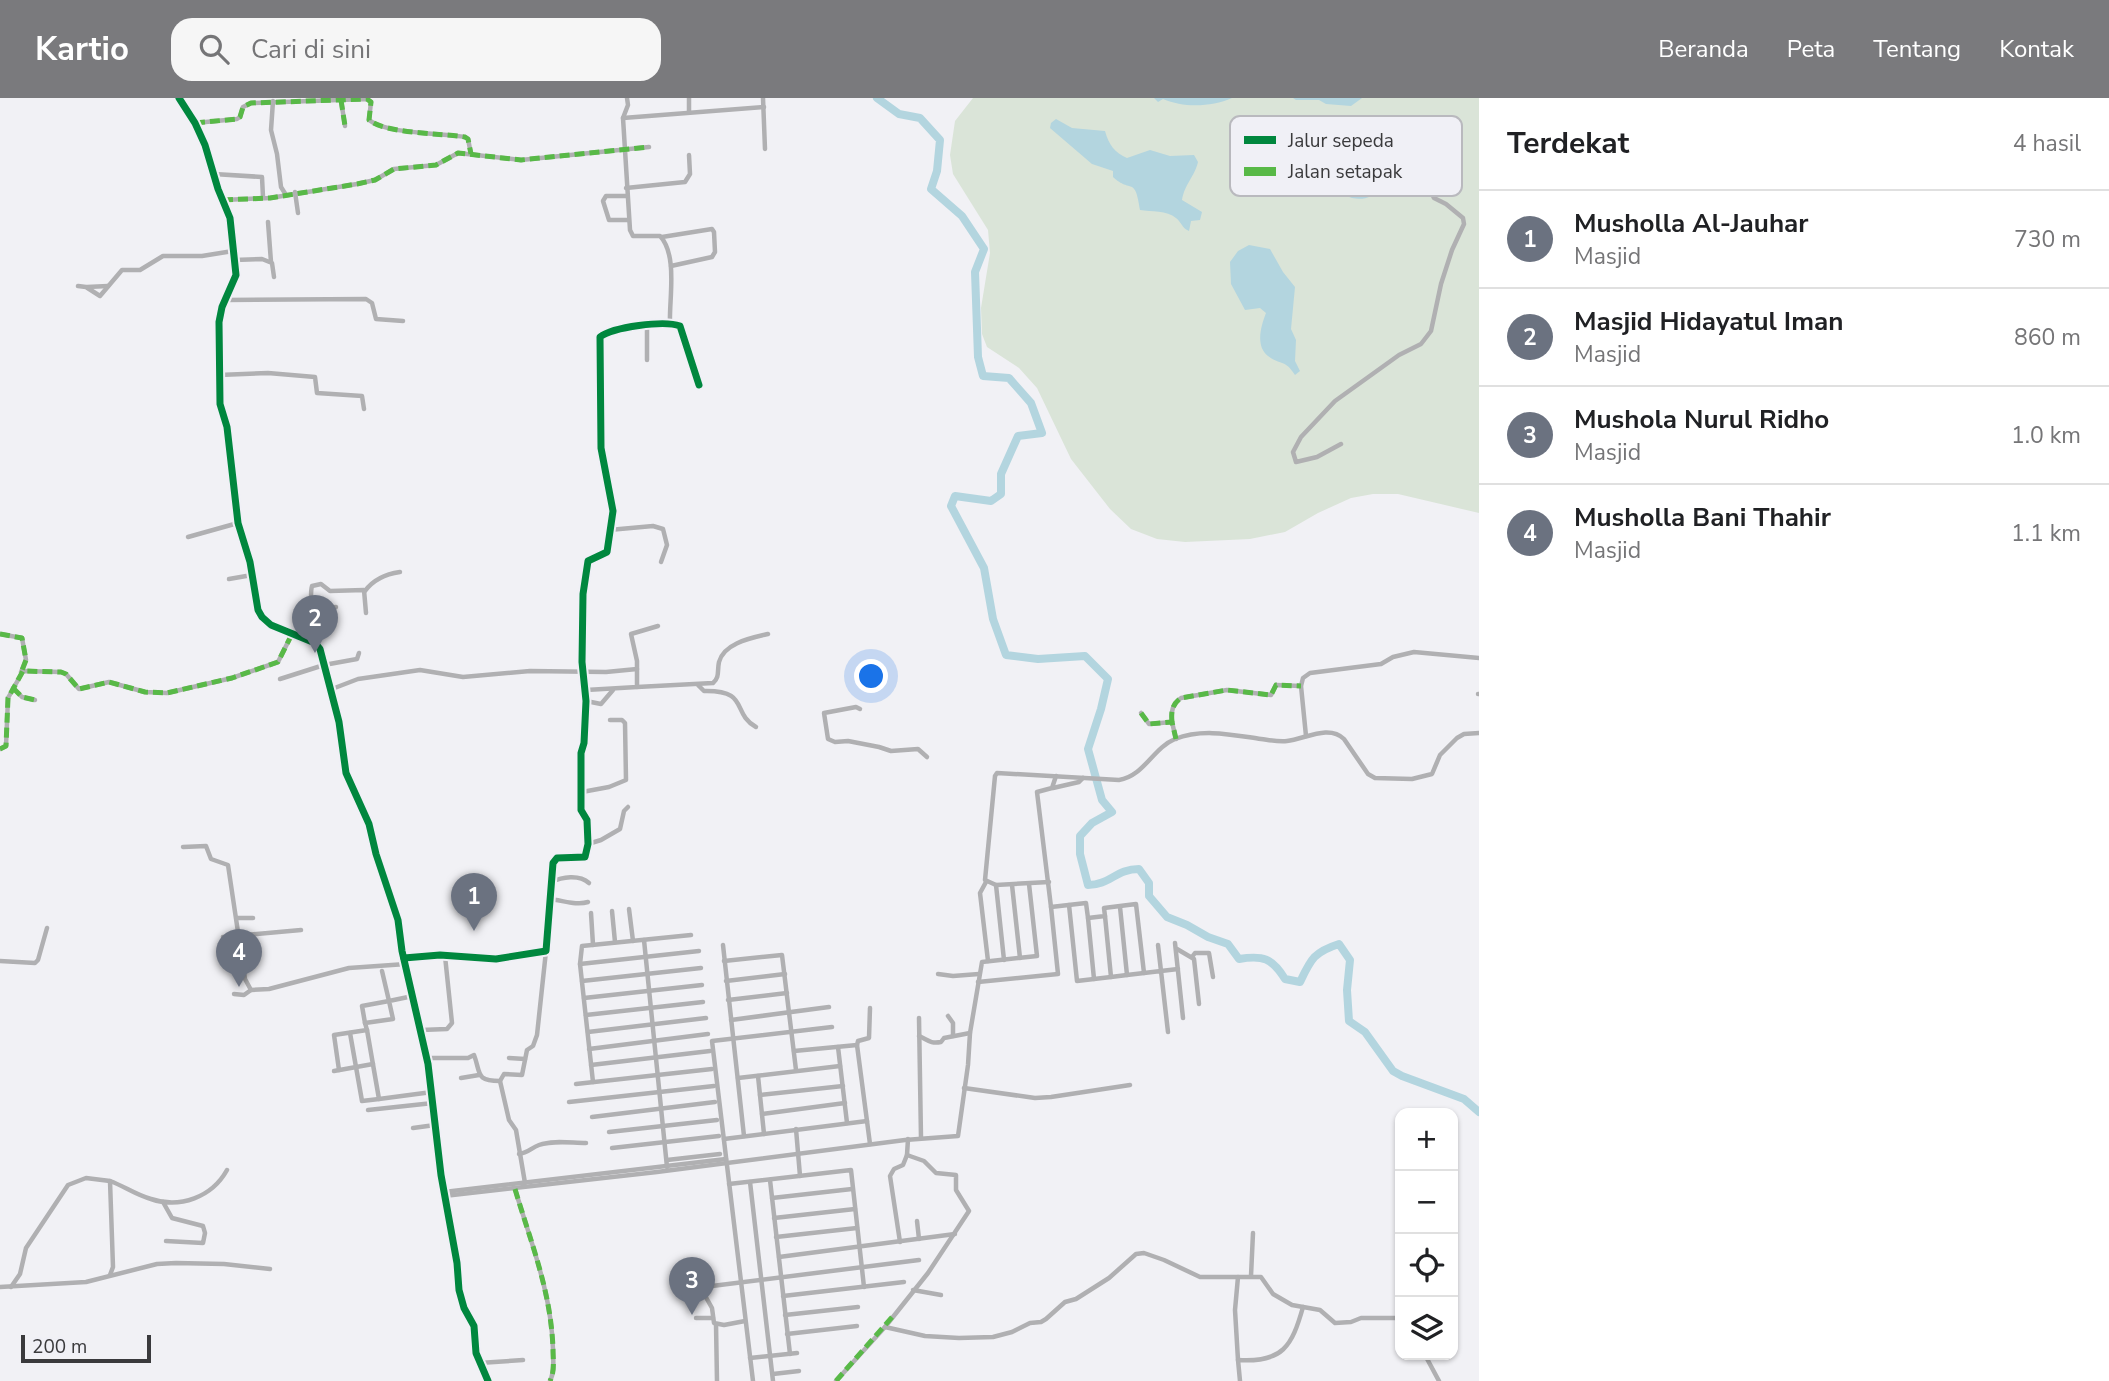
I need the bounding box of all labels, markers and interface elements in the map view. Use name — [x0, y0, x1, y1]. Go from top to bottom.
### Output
search box — [171, 18, 661, 81]
text: Kartio — [35, 27, 129, 72]
icon: search — [195, 30, 233, 68]
text: Cari di sini — [251, 32, 371, 67]
text: Beranda — [1658, 33, 1749, 65]
text: Peta — [1787, 33, 1835, 65]
text: Tentang — [1873, 33, 1961, 65]
text: Kontak — [1999, 33, 2074, 65]
legend — [1230, 116, 1462, 196]
text: Terdekat — [1507, 123, 1629, 164]
text: Jalur sepeda — [1287, 128, 1394, 154]
text: 4 hasil — [2013, 128, 2081, 159]
text: Jalan setapak — [1287, 159, 1403, 185]
text: Musholla Al-Jauhar — [1574, 206, 1809, 241]
text: 1 — [1523, 224, 1537, 255]
text: 730 m — [2014, 224, 2081, 255]
text: Masjid — [1574, 241, 1641, 272]
text: Masjid Hidayatul Iman — [1574, 304, 1843, 339]
text: 2 — [1523, 322, 1537, 353]
text: 860 m — [2014, 322, 2081, 353]
text: Masjid — [1574, 339, 1641, 370]
text: Mushola Nurul Ridho — [1574, 402, 1829, 437]
text: 3 — [1523, 420, 1537, 451]
text: 1.0 km — [2011, 420, 2081, 451]
text: Masjid — [1574, 437, 1641, 468]
text: Musholla Bani Thahir — [1574, 500, 1831, 535]
text: 4 — [1523, 518, 1537, 549]
text: 1.1 km — [2011, 518, 2081, 549]
text: Masjid — [1574, 535, 1641, 566]
pin: 2 — [292, 595, 338, 653]
your location — [854, 659, 888, 693]
pin: 1 — [451, 873, 497, 931]
pin: 4 — [216, 929, 262, 987]
map controls — [1395, 1108, 1458, 1360]
button: + — [1395, 1108, 1458, 1171]
button: − — [1395, 1171, 1458, 1234]
button: locate — [1395, 1234, 1458, 1297]
pin: 3 — [669, 1257, 715, 1315]
button: layers — [1395, 1297, 1458, 1360]
scale bar — [21, 1332, 150, 1364]
text: 200 m — [32, 1334, 87, 1360]

